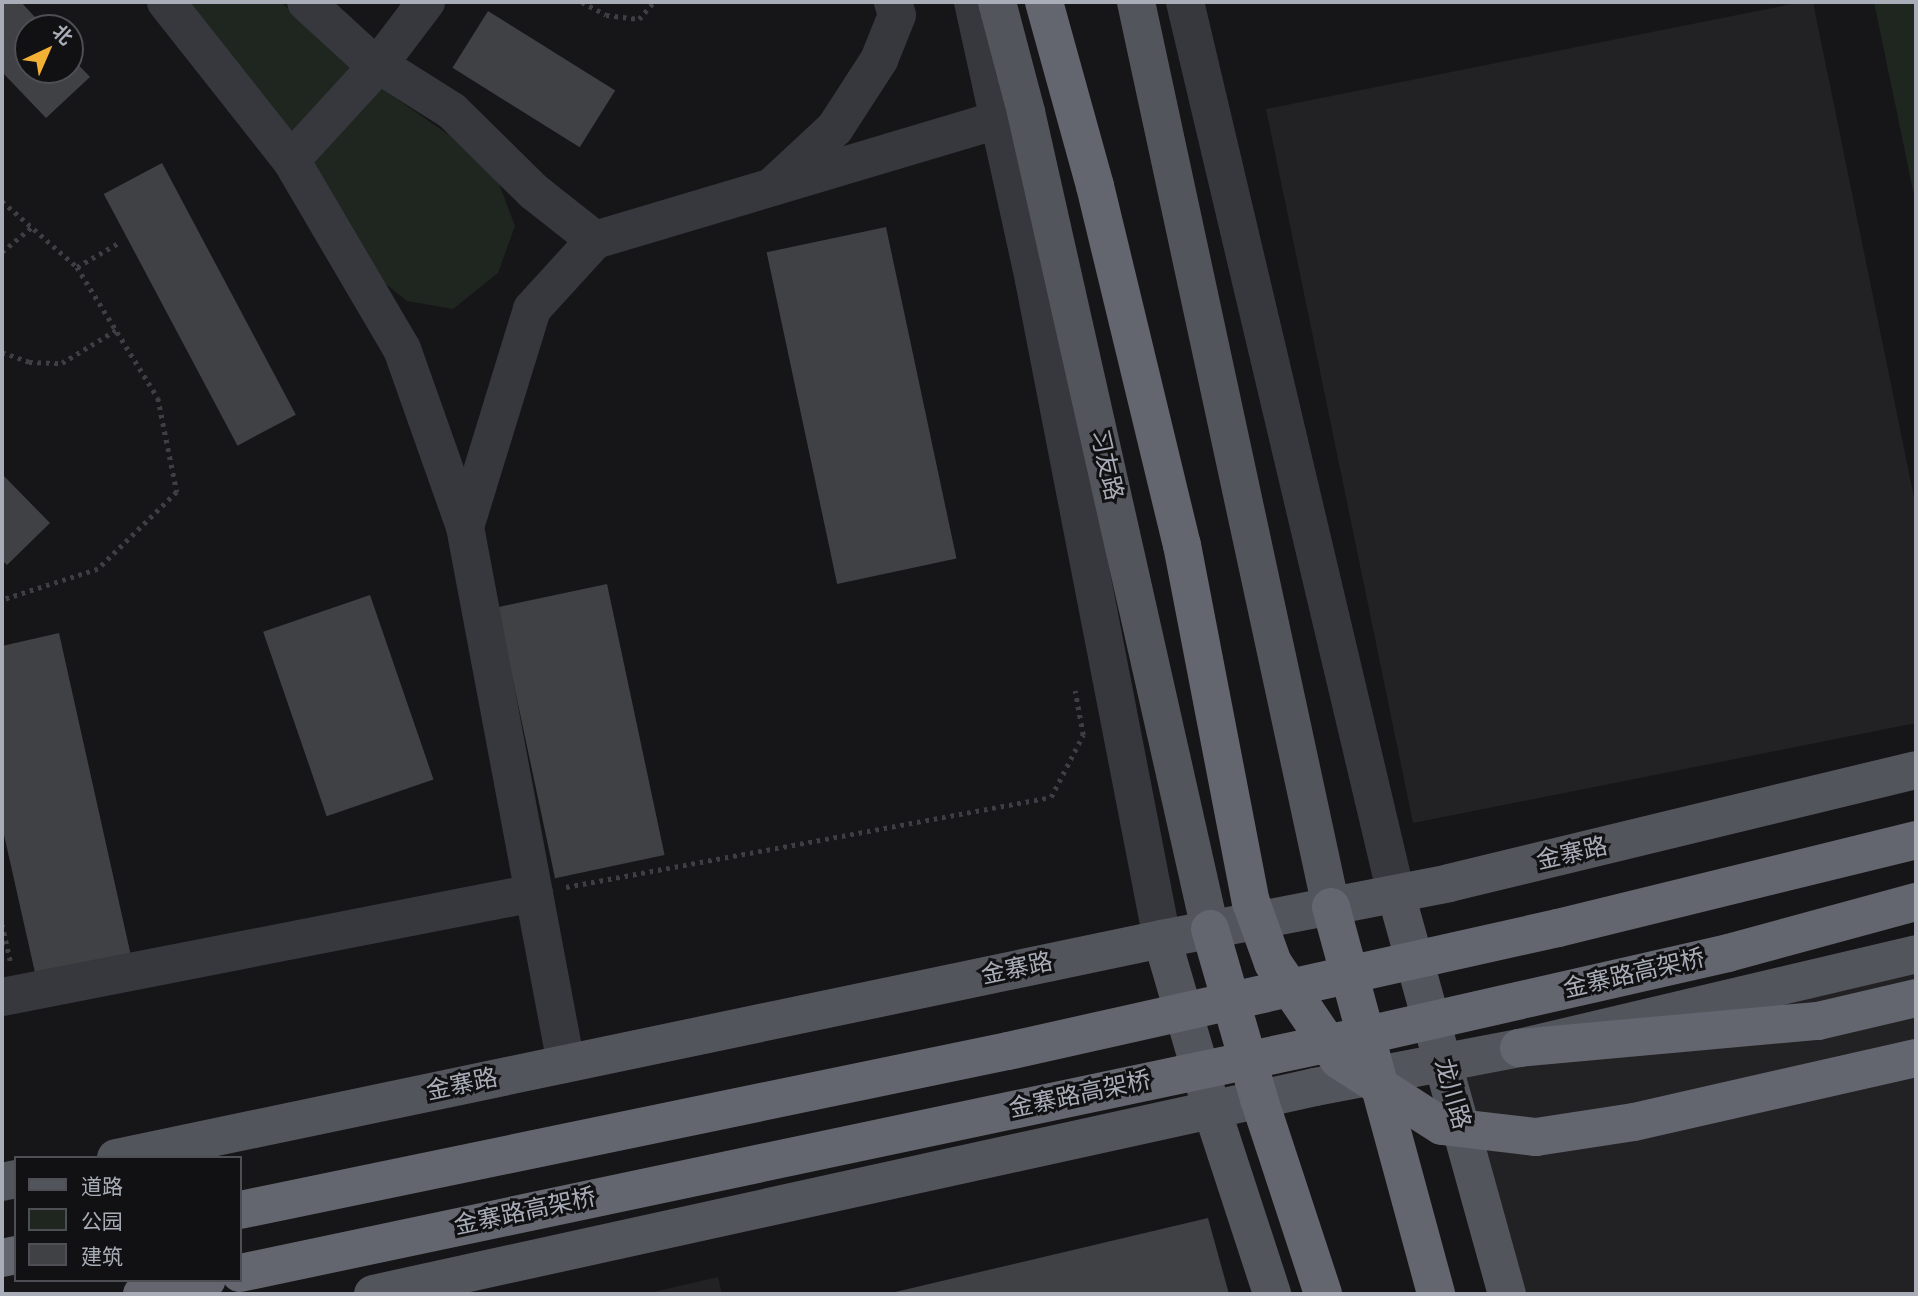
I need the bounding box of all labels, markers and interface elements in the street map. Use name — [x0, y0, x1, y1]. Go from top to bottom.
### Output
north arrow — [14, 14, 84, 84]
text: 北 — [48, 21, 77, 50]
street label: 习友路 — [1084, 427, 1128, 503]
street label: 金寨路 — [1534, 832, 1610, 876]
street label: 金寨路高架桥 — [1561, 944, 1707, 1004]
street label: 金寨路 — [979, 947, 1055, 991]
street label: 龙川路 — [1428, 1055, 1476, 1133]
street label: 金寨路 — [424, 1063, 500, 1107]
street label: 金寨路高架桥 — [1007, 1066, 1153, 1124]
legend — [14, 1156, 242, 1282]
text: 道路 — [81, 1175, 123, 1199]
street label: 金寨路高架桥 — [452, 1183, 598, 1241]
text: 公园 — [81, 1210, 123, 1234]
text: 建筑 — [81, 1245, 123, 1269]

